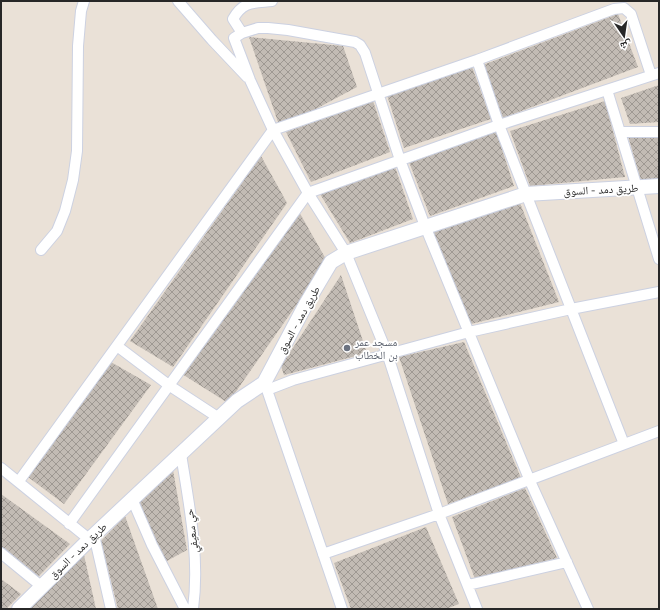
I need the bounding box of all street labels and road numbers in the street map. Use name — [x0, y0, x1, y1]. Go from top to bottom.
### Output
street label: طريق دمد - السوق — [563, 182, 639, 198]
street label: طريق دمد - السوق — [275, 284, 323, 356]
street label: حي سعيفي — [183, 508, 203, 554]
street label: طريق دمد - السوق — [47, 520, 109, 582]

